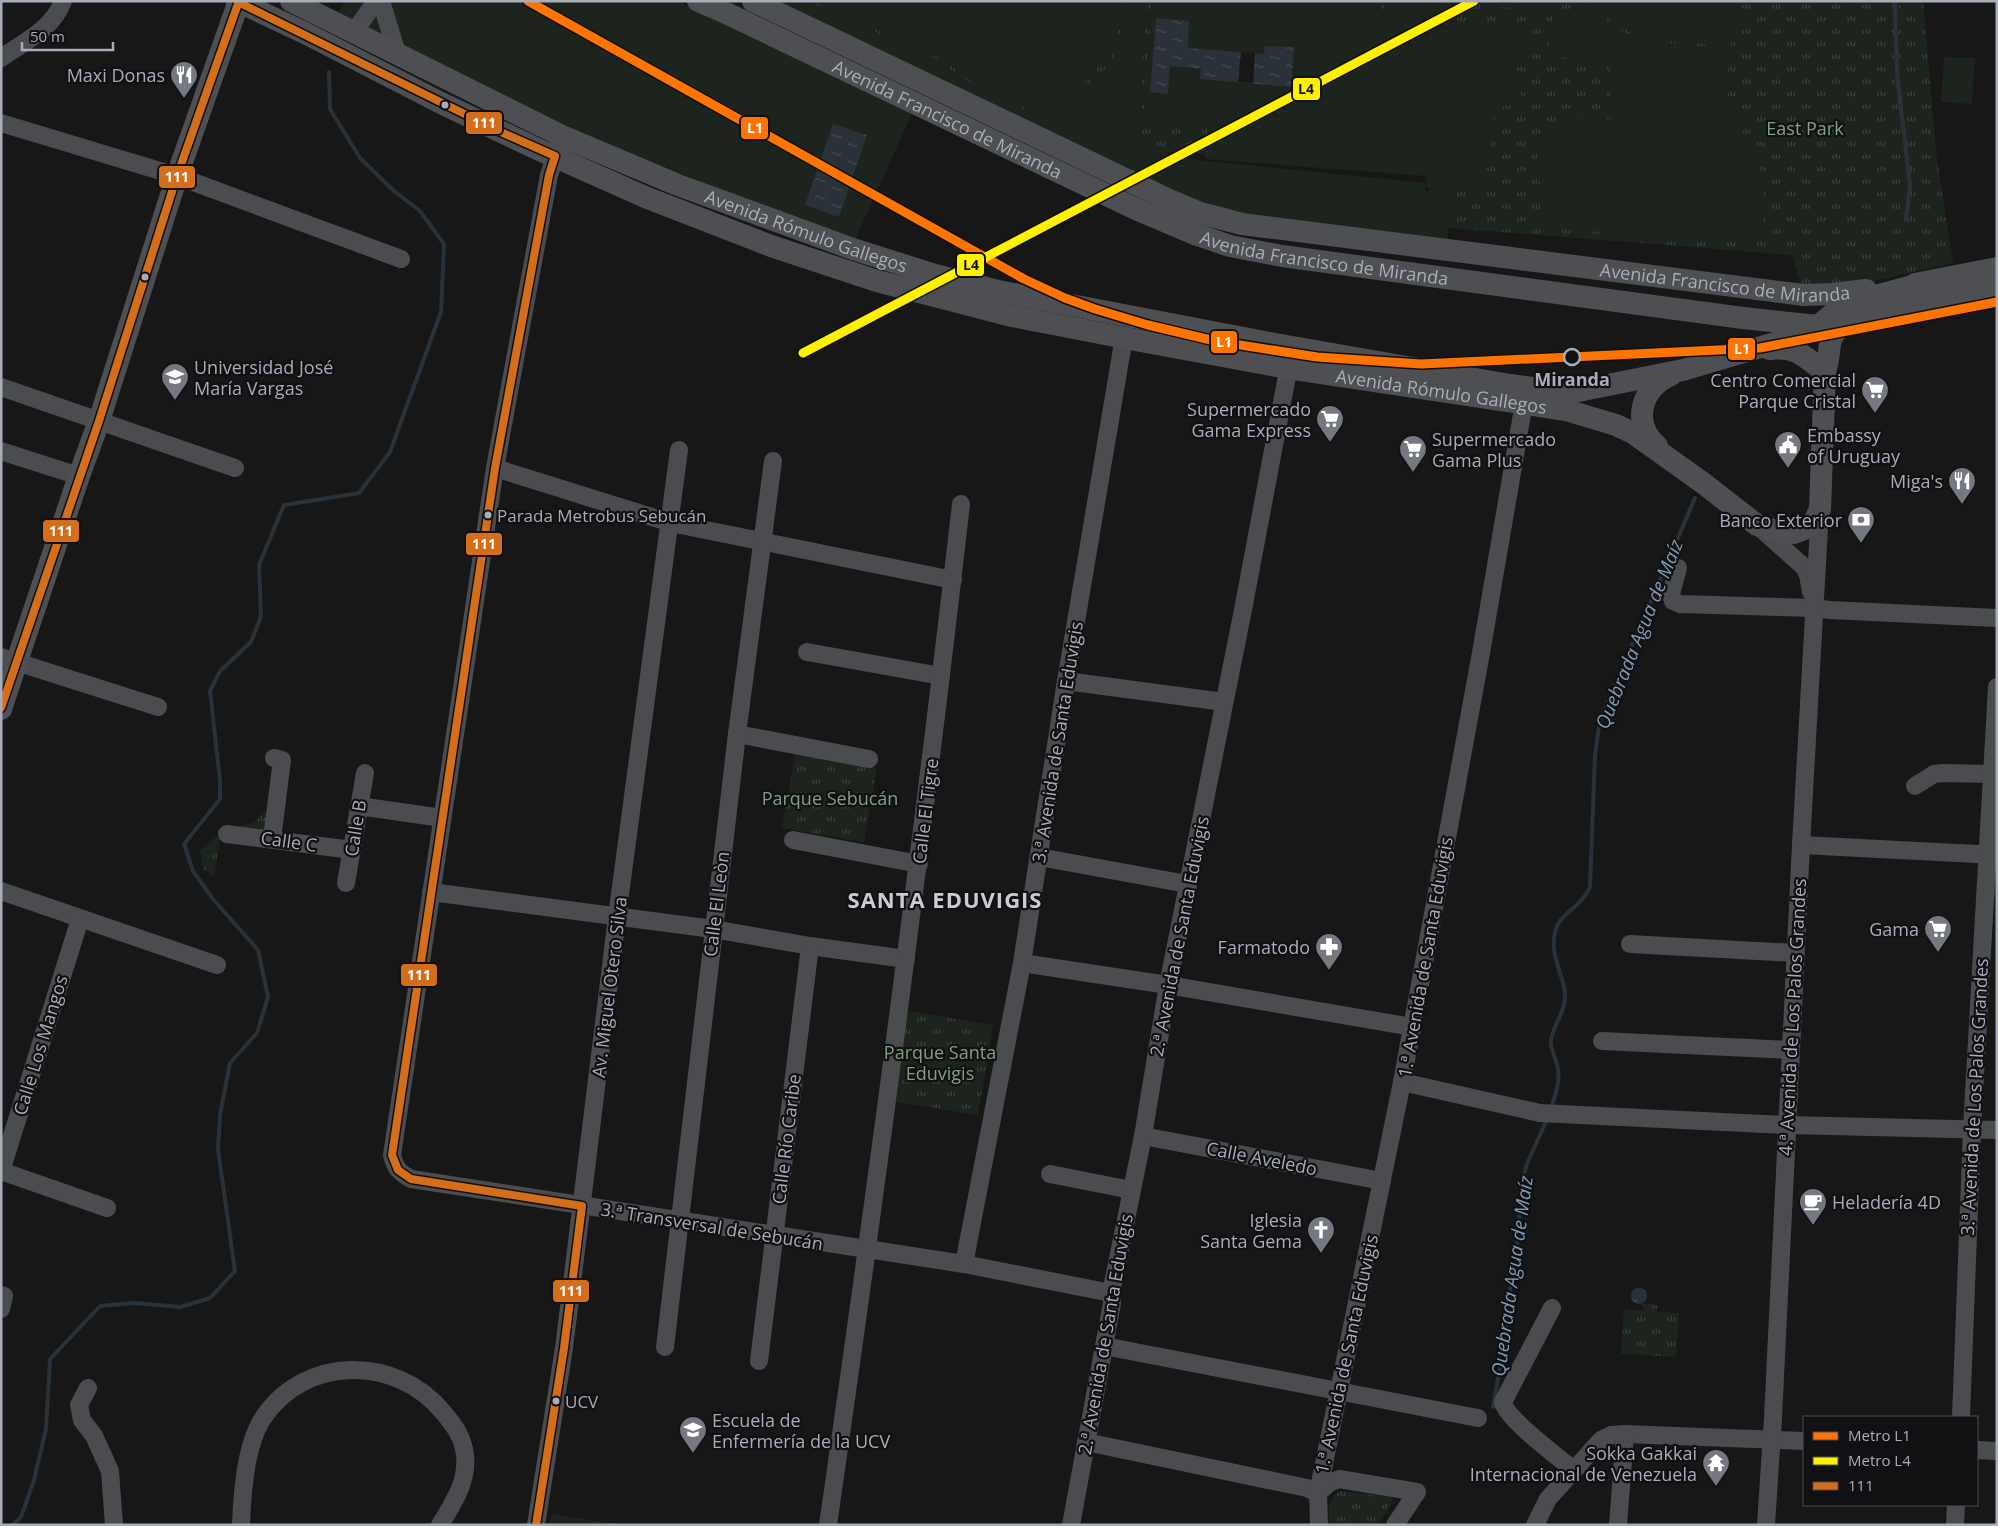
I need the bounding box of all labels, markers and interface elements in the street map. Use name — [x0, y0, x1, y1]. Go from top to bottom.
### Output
scale bar — [22, 20, 114, 52]
text: 50 m — [30, 26, 65, 46]
street label: Avenida Francisco de Miranda — [829, 54, 1066, 184]
restaurant icon: Maxi Donas — [169, 60, 199, 99]
place label: Maxi Donas — [67, 63, 165, 87]
line badge: L4 — [1292, 77, 1321, 101]
text: L4 — [1298, 79, 1314, 98]
unlabelled marker — [440, 100, 450, 110]
line badge: 111 — [465, 111, 503, 135]
text: 111 — [472, 113, 496, 132]
line badge: L1 — [740, 116, 769, 140]
park label: East Park — [1766, 116, 1844, 140]
text: L1 — [747, 118, 763, 137]
line badge: 111 — [158, 165, 196, 189]
text: 111 — [165, 167, 189, 186]
street label: Avenida Rómulo Gallegos — [702, 184, 910, 278]
street label: Avenida Francisco de Miranda — [1197, 225, 1450, 290]
line badge: L4 — [956, 253, 985, 277]
text: L4 — [963, 255, 979, 274]
street label: Avenida Francisco de Miranda — [1599, 257, 1851, 307]
unlabelled marker — [140, 272, 150, 282]
line badge: L1 — [1210, 330, 1238, 354]
text: L1 — [1216, 332, 1232, 351]
line badge: L1 — [1727, 337, 1756, 361]
text: L1 — [1734, 339, 1750, 358]
marker: Miranda — [1563, 348, 1581, 366]
place label: Universidad José María Vargas — [194, 355, 333, 400]
school or university icon: Universidad José María Vargas — [160, 362, 190, 401]
street label: Avenida Rómulo Gallegos — [1334, 363, 1548, 419]
place label: Miranda — [1534, 367, 1610, 391]
place label: Centro Comercial Parque Cristal — [1710, 368, 1856, 413]
supermarket icon: Centro Comercial Parque Cristal — [1860, 375, 1890, 414]
place label: Supermercado Gama Express — [1187, 397, 1311, 442]
supermarket icon: Supermercado Gama Express — [1315, 404, 1345, 443]
place label: Embassy of Uruguay — [1807, 423, 1901, 468]
place label: Supermercado Gama Plus — [1432, 427, 1556, 472]
public building icon: Embassy of Uruguay — [1773, 430, 1803, 469]
supermarket icon: Supermercado Gama Plus — [1398, 434, 1428, 473]
restaurant icon: Miga's — [1947, 466, 1977, 505]
place label: Miga's — [1890, 469, 1943, 493]
place label: Parada Metrobus Sebucán — [497, 504, 706, 527]
bank icon: Banco Exterior — [1846, 505, 1876, 544]
place label: Banco Exterior — [1719, 508, 1843, 532]
marker: Parada Metrobus Sebucán — [483, 510, 493, 520]
line badge: 111 — [42, 519, 80, 543]
text: 111 — [49, 521, 73, 540]
line badge: 111 — [465, 532, 503, 556]
text: 111 — [472, 534, 496, 553]
water label: Quebrada Agua de Maíz — [1589, 535, 1689, 733]
street label: 3.ª Avenida de Santa Eduvigis — [1026, 620, 1088, 864]
street label: Calle El Tigre — [907, 757, 943, 865]
park label: Parque Sebucán — [762, 786, 898, 810]
street label: Calle B — [339, 798, 371, 858]
street label: 2.ª Avenida de Santa Eduvigis — [1144, 814, 1214, 1058]
street label: Calle C — [259, 825, 319, 857]
street label: 1.ª Avenida de Santa Eduvigis — [1392, 835, 1458, 1079]
street label: Calle El Leòn — [698, 850, 734, 958]
street label: 4.ª Avenida de Los Palos Grandes — [1773, 878, 1811, 1156]
district label: SANTA EDUVIGIS — [848, 884, 1042, 914]
street label: Av. Miguel Otero Silva — [586, 895, 632, 1079]
supermarket icon: Gama — [1923, 914, 1953, 953]
place label: Gama — [1869, 917, 1919, 941]
pharmacy icon: Farmatodo — [1314, 932, 1344, 971]
place label: Farmatodo — [1218, 935, 1310, 959]
street label: 3.ª Avenida de Los Palos Grandes — [1955, 958, 1993, 1236]
line badge: 111 — [400, 963, 438, 987]
text: 111 — [407, 965, 431, 984]
street label: Calle Los Mangos — [7, 972, 73, 1118]
park label: Parque Santa Eduvigis — [884, 1040, 996, 1085]
street label: Calle Río Caribe — [766, 1073, 806, 1205]
street label: Calle Aveledo — [1205, 1136, 1319, 1180]
water label: Quebrada Agua de Maíz — [1485, 1173, 1539, 1378]
cafe icon: Heladería 4D — [1798, 1187, 1828, 1226]
place label: Heladería 4D — [1832, 1190, 1941, 1214]
street label: 3.ª Transversal de Sebucán — [599, 1197, 825, 1255]
place label: Iglesia Santa Gema — [1200, 1208, 1302, 1253]
street label: 2.ª Avenida de Santa Eduvigis — [1072, 1212, 1138, 1456]
church icon: Iglesia Santa Gema — [1306, 1215, 1336, 1254]
street label: 1.ª Avenida de Santa Eduvigis — [1309, 1232, 1383, 1476]
line badge: 111 — [552, 1279, 590, 1303]
text: 111 — [559, 1281, 583, 1300]
place label: UCV — [565, 1390, 599, 1413]
marker: UCV — [551, 1396, 561, 1406]
place label: Escuela de Enfermería de la UCV — [712, 1408, 890, 1453]
school or university icon: Escuela de Enfermería de la UCV — [678, 1415, 708, 1454]
legend — [1803, 1416, 1978, 1506]
text: Metro L1 — [1848, 1425, 1911, 1445]
place label: Sokka Gakkai Internacional de Venezuela — [1470, 1441, 1697, 1486]
temple icon: Sokka Gakkai Internacional de Venezuela — [1701, 1448, 1731, 1487]
text: Metro L4 — [1848, 1450, 1911, 1470]
text: 111 — [1848, 1475, 1874, 1495]

